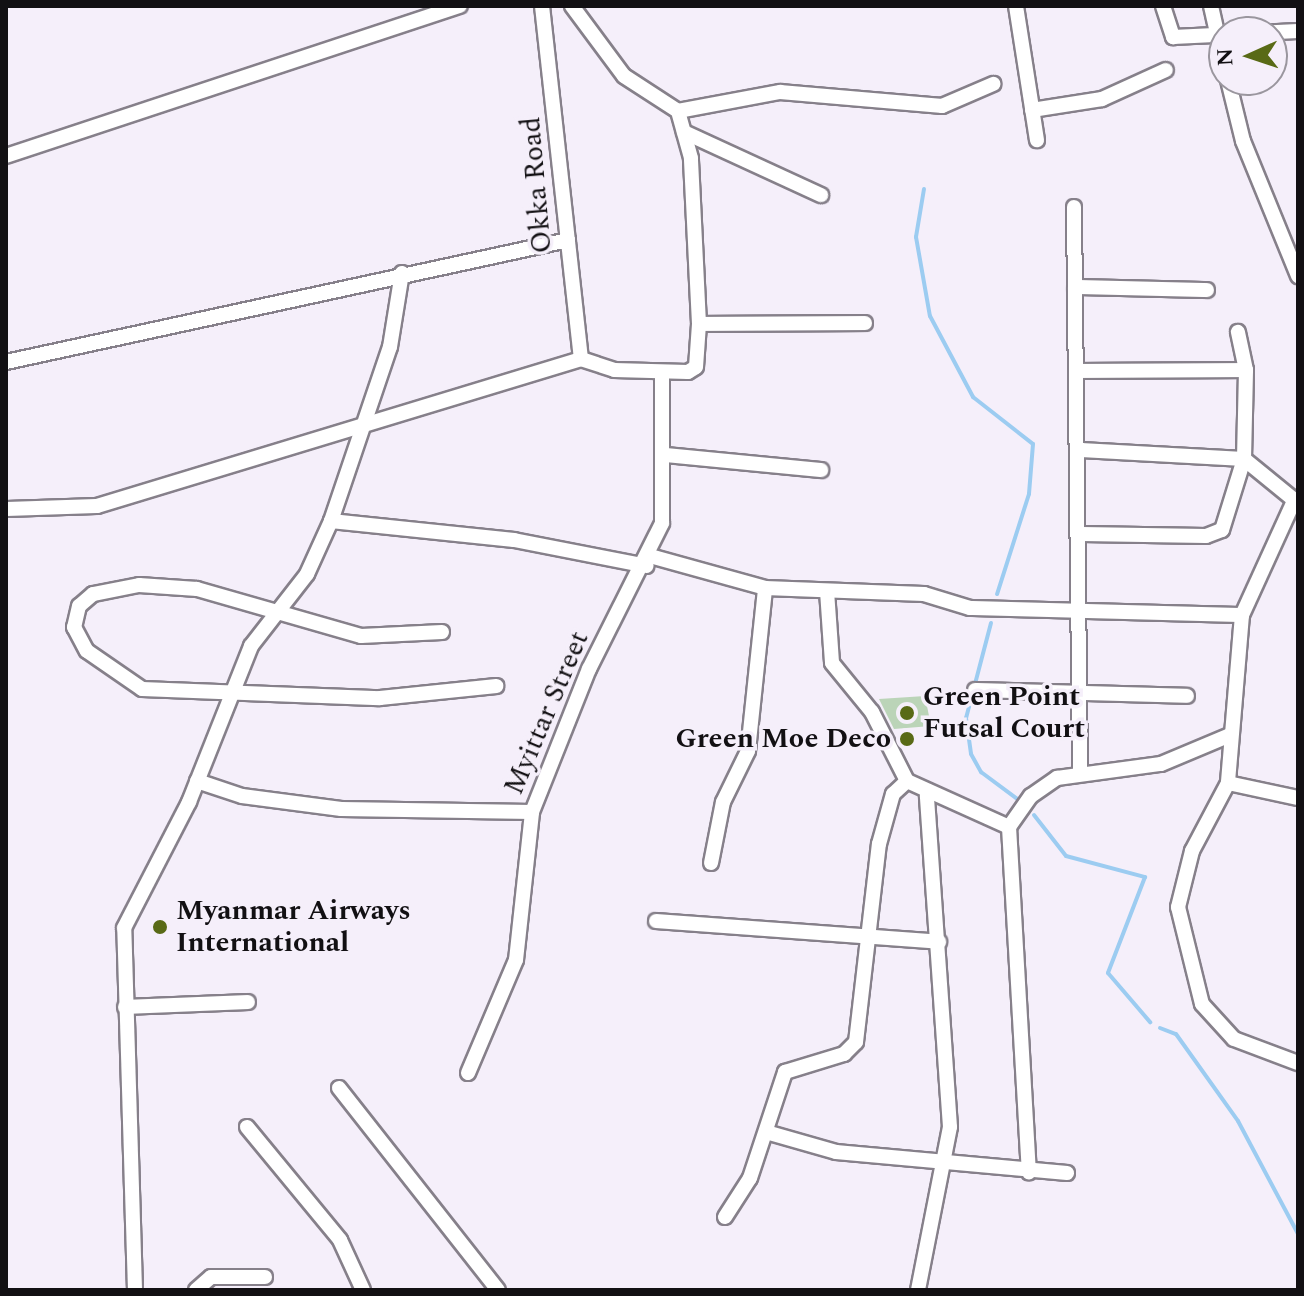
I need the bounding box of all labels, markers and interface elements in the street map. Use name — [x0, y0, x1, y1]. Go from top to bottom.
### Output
north arrow — [1208, 16, 1288, 96]
text: N — [1209, 47, 1242, 67]
street label: Okka Road — [514, 115, 560, 255]
street label: Myittar Street — [498, 626, 596, 800]
place label: Green Point Futsal Court — [923, 680, 1085, 746]
marker: Green Point Futsal Court — [898, 704, 916, 722]
place label: Green Moe Deco — [676, 722, 891, 756]
marker: Green Moe Deco — [898, 730, 916, 748]
place label: Myanmar Airways International — [176, 894, 411, 960]
marker: Myanmar Airways International — [151, 918, 169, 936]

